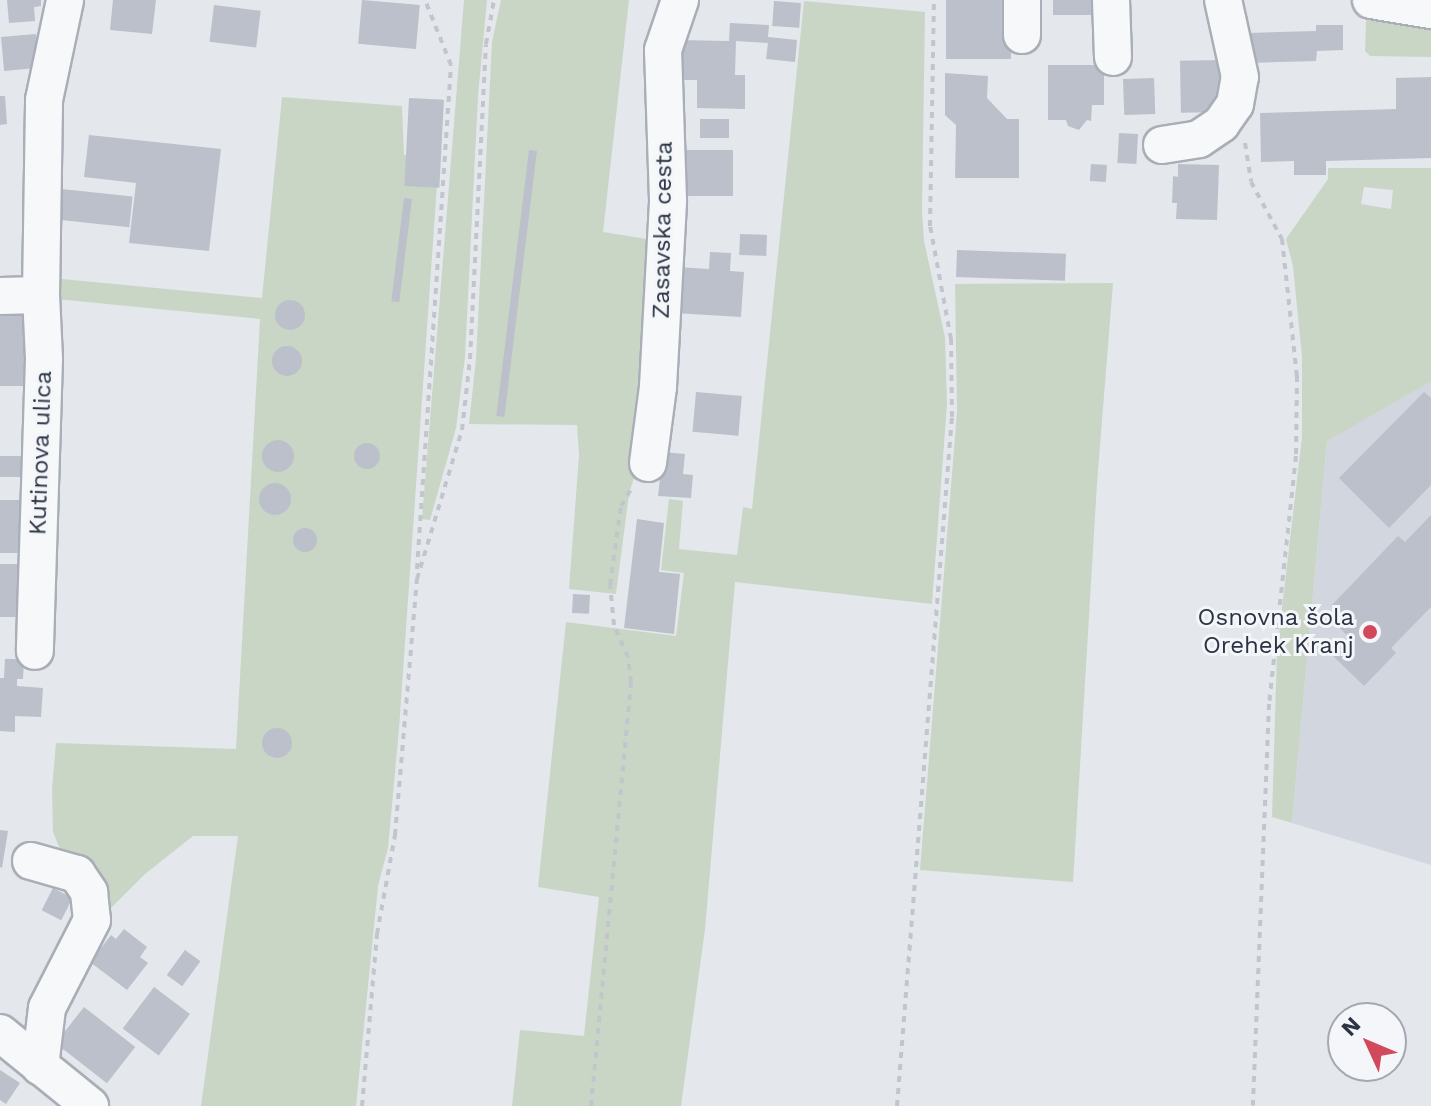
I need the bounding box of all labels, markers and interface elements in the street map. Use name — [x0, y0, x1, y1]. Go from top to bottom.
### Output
street label: Zasavska cesta — [647, 141, 679, 319]
street label: Kutinova ulica — [24, 370, 58, 536]
place label: Osnovna šola Orehek Kranj — [1197, 604, 1354, 660]
marker: Osnovna šola Orehek Kranj — [1361, 623, 1379, 641]
north arrow — [1327, 1002, 1407, 1082]
text: N — [1336, 1012, 1365, 1041]

